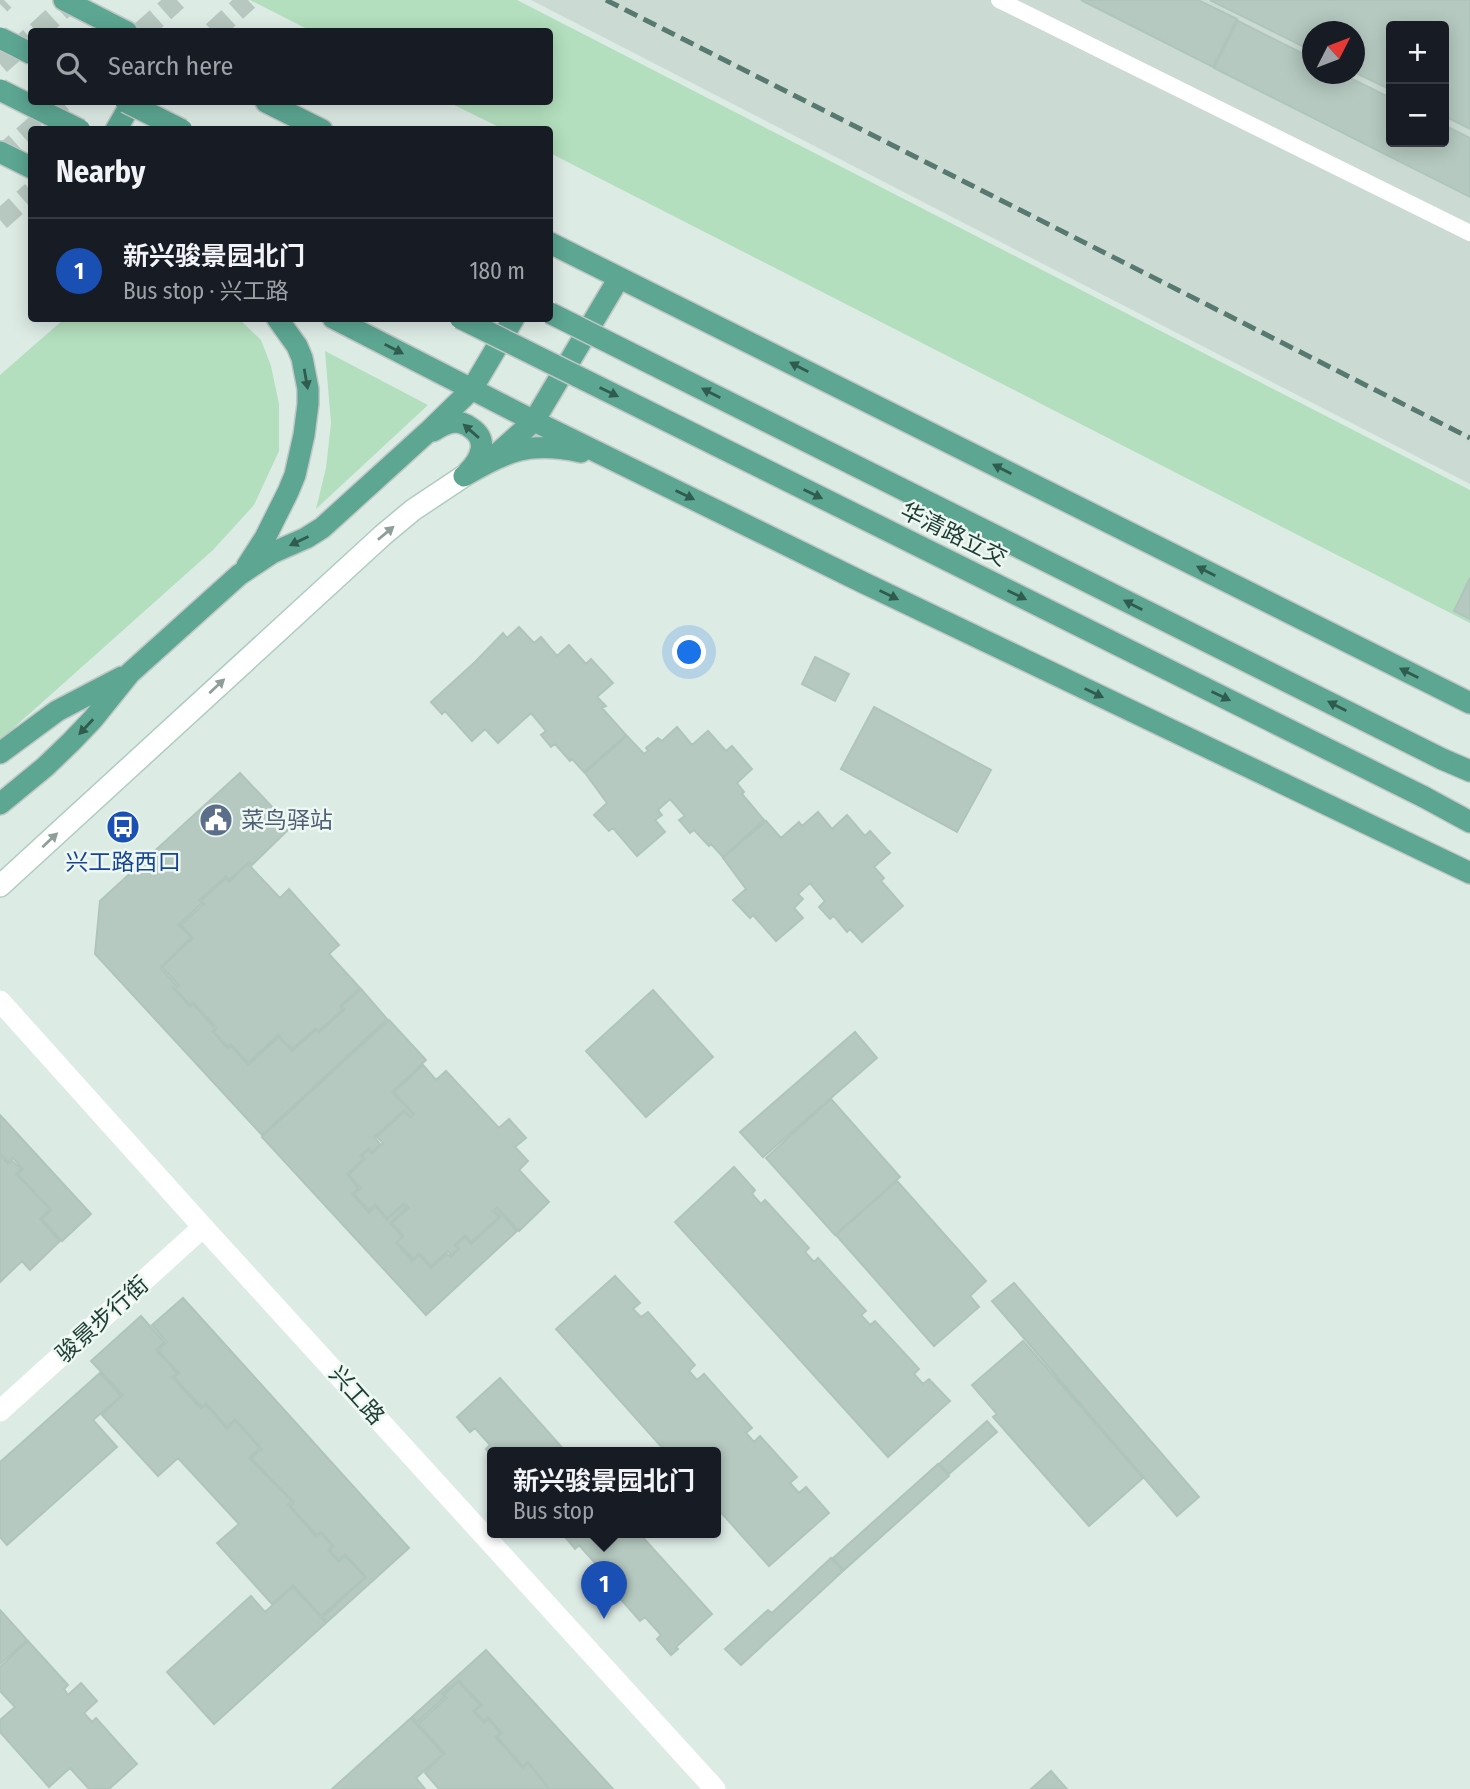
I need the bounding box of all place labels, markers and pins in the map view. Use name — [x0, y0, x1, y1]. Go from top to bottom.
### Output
public building icon: 菜鸟驿站 — [197, 801, 235, 839]
place label: 菜鸟驿站 — [241, 806, 333, 834]
bus stop icon: 兴工路西口 — [104, 808, 142, 846]
place label: 兴工路西口 — [66, 848, 181, 876]
pin: 1 — [581, 1561, 627, 1619]

